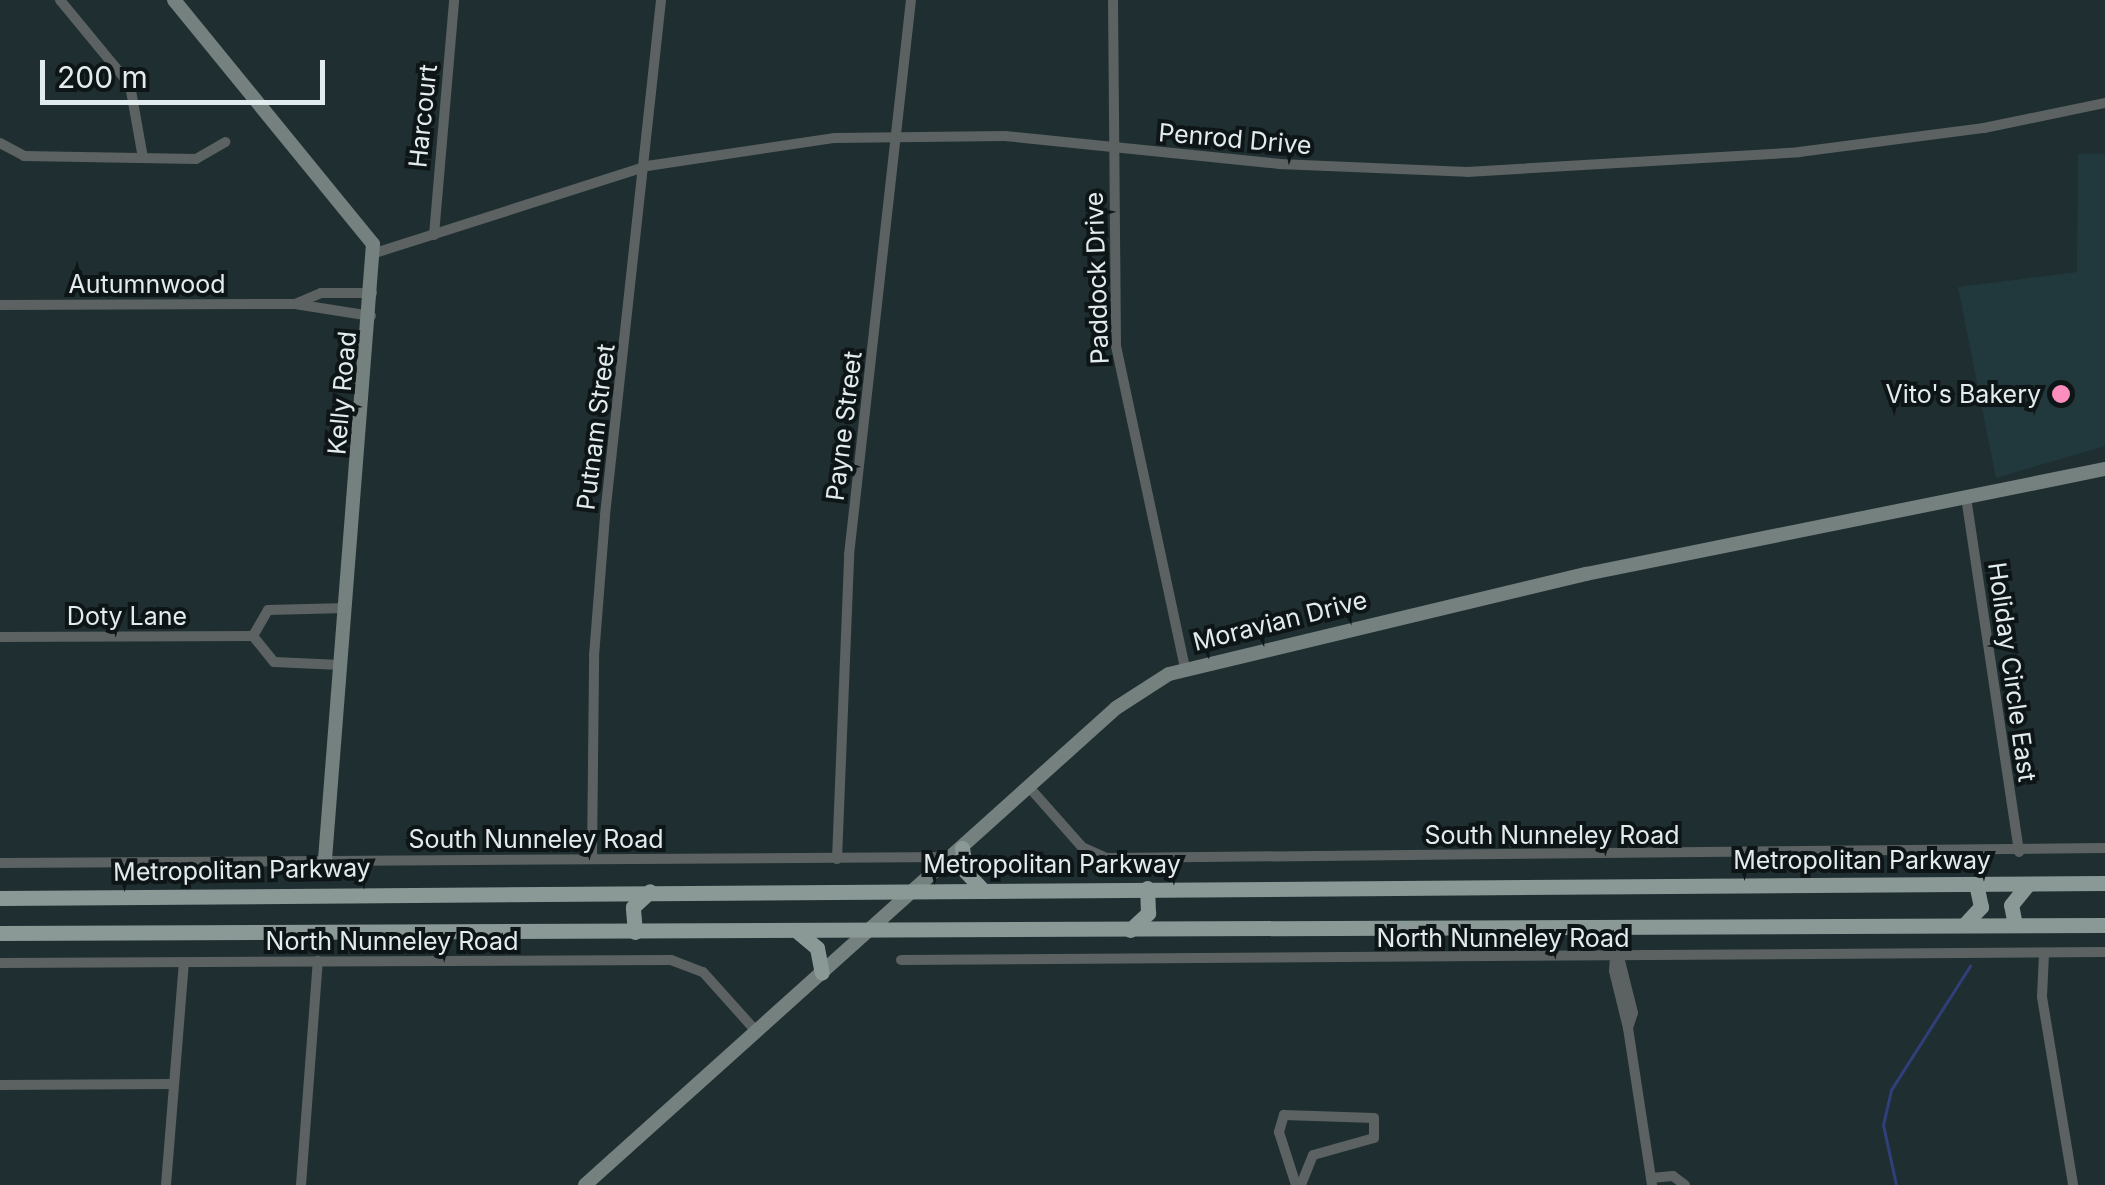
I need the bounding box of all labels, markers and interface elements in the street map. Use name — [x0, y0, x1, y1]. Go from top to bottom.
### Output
scale bar — [45, 40, 330, 102]
text: 200 m — [57, 59, 148, 95]
street label: Harcourt — [403, 63, 443, 169]
street label: Penrod Drive — [1157, 117, 1313, 161]
street label: Paddock Drive — [1079, 191, 1115, 365]
street label: Autumnwood — [69, 269, 225, 299]
street label: Kelly Road — [322, 330, 362, 456]
street label: Putnam Street — [571, 342, 621, 512]
street label: Payne Street — [820, 349, 868, 503]
place label: Vito's Bakery — [1885, 379, 2041, 409]
marker: Vito's Bakery — [2050, 383, 2072, 405]
street label: Holiday Circle East — [1982, 560, 2042, 784]
street label: Moravian Drive — [1190, 585, 1370, 657]
street label: Doty Lane — [67, 601, 187, 631]
street label: South Nunneley Road — [1424, 820, 1680, 850]
street label: South Nunneley Road — [408, 824, 664, 854]
street label: Metropolitan Parkway — [1733, 845, 1991, 875]
street label: Metropolitan Parkway — [923, 849, 1181, 879]
street label: Metropolitan Parkway — [113, 853, 371, 887]
street label: North Nunneley Road — [1377, 923, 1629, 953]
street label: North Nunneley Road — [266, 926, 518, 956]

